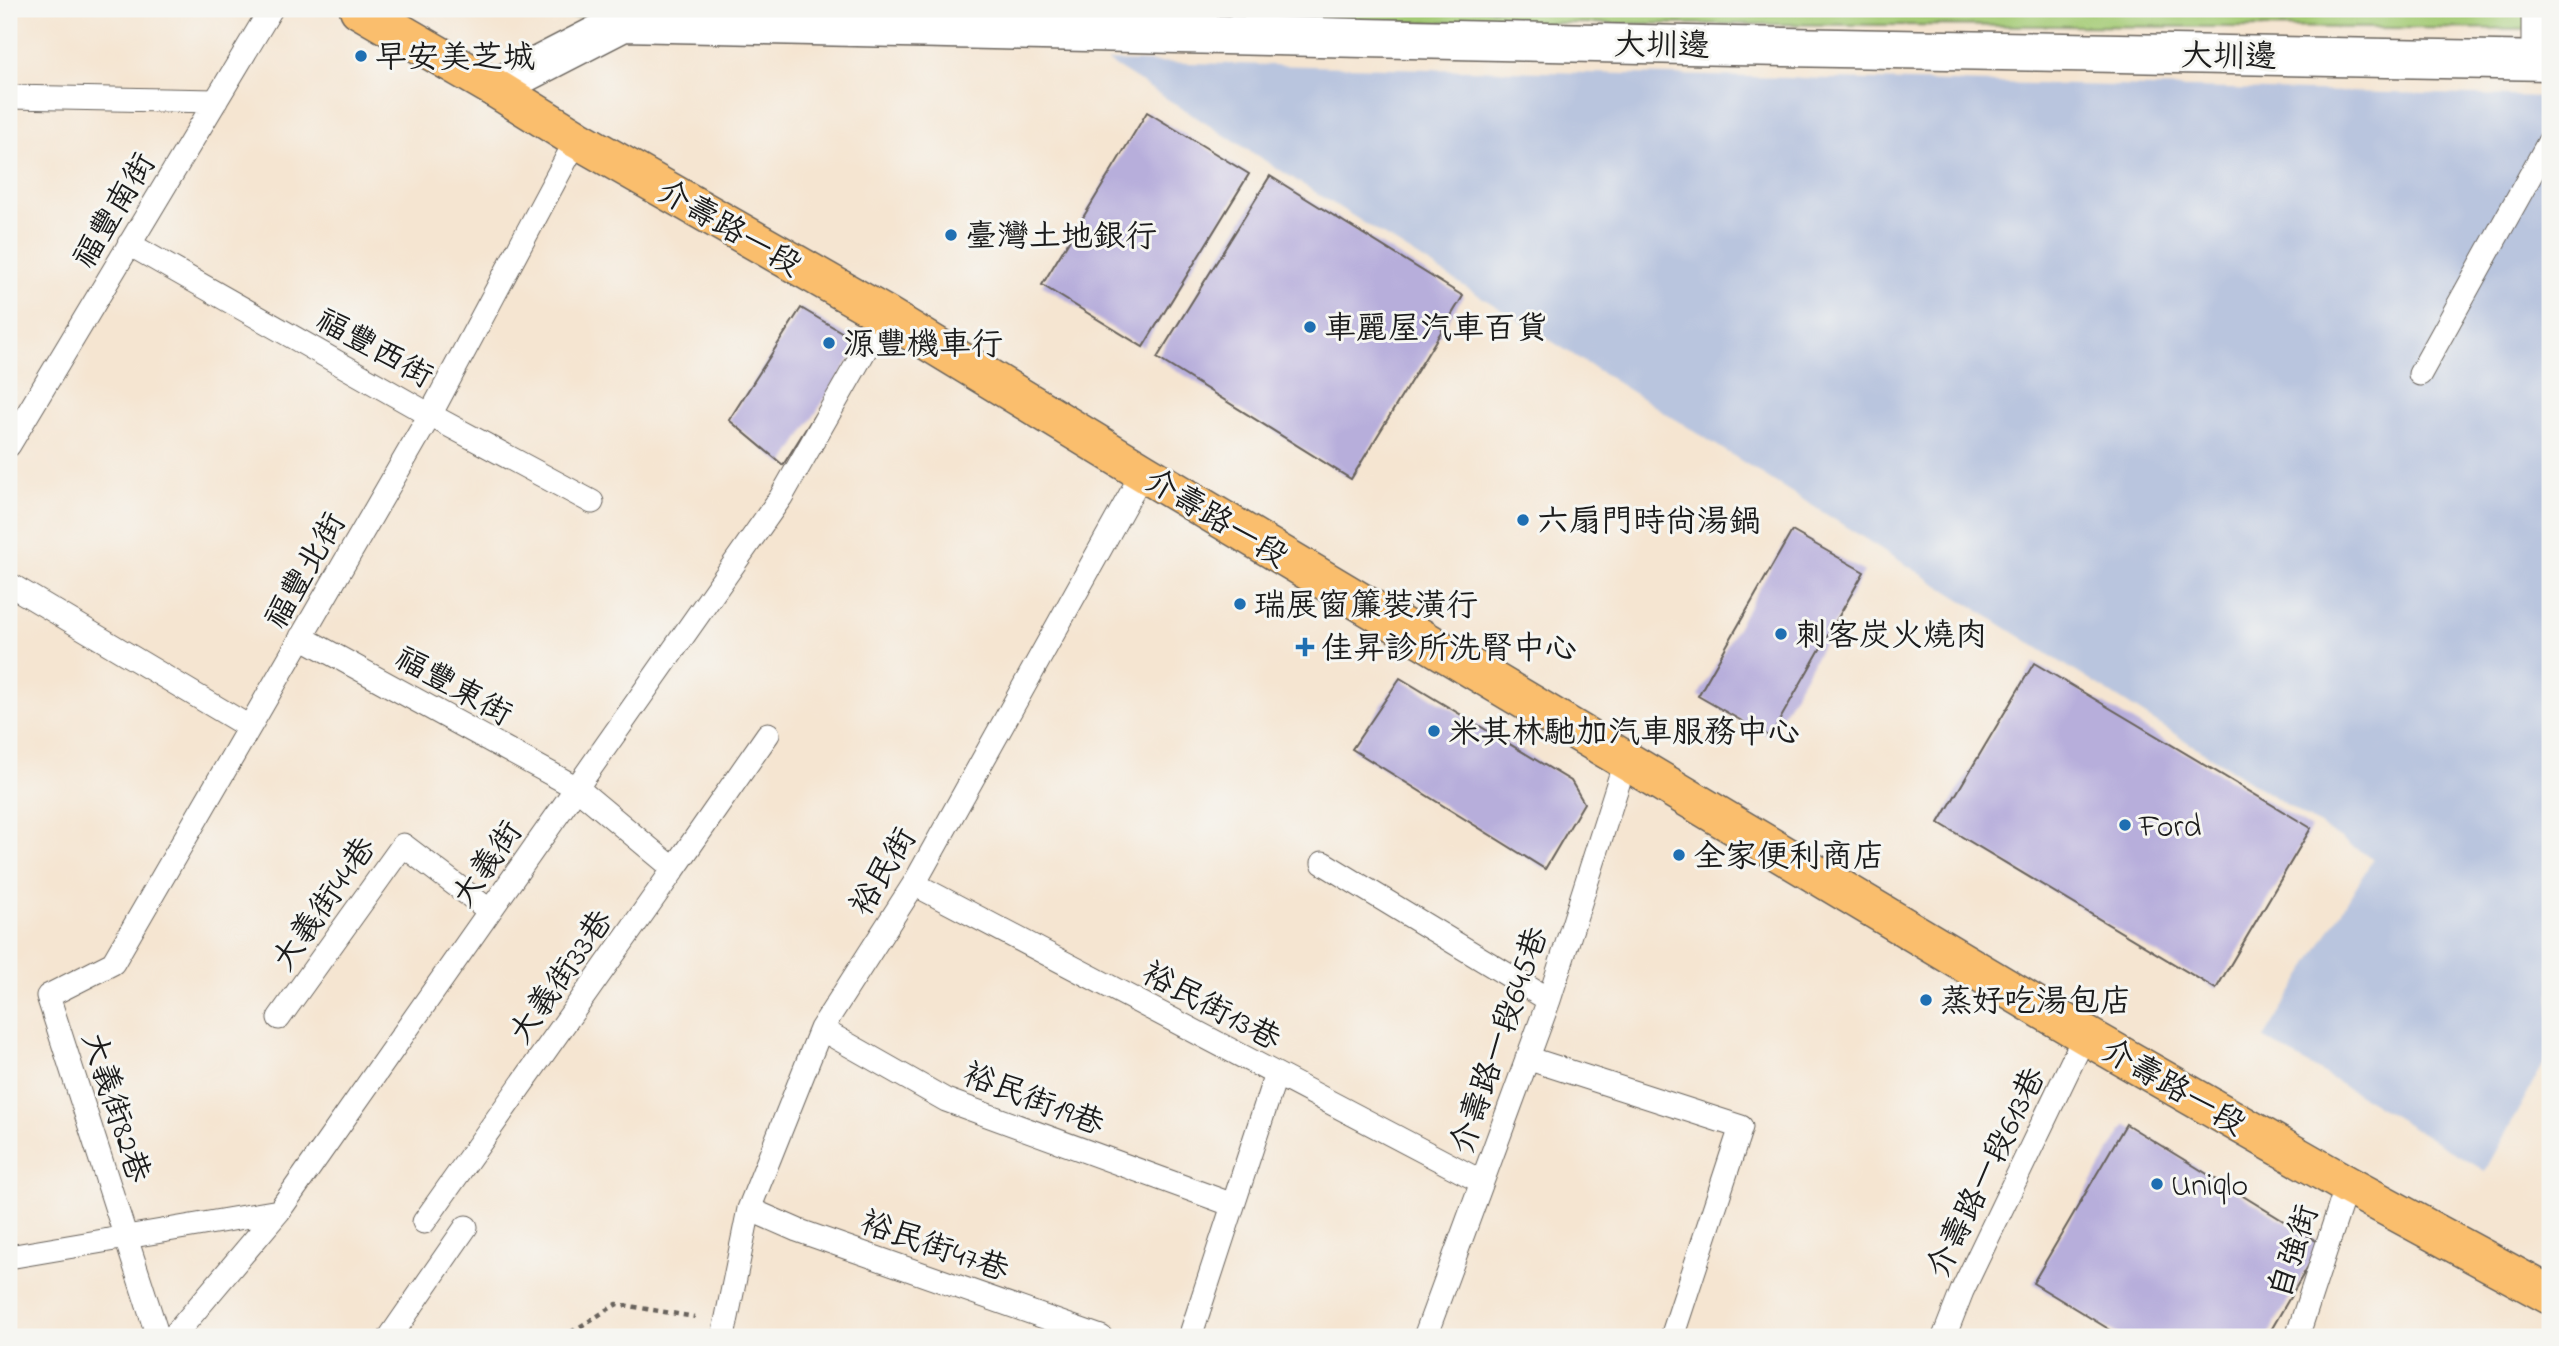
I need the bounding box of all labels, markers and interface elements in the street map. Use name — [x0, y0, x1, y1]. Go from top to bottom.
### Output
street label: 大圳邊 — [1614, 23, 1710, 72]
street label: 大圳邊 — [2181, 34, 2277, 83]
place label: 早安美芝城 — [375, 36, 535, 83]
marker: 早安美芝城 — [353, 48, 369, 64]
street label: 福豐南街 — [63, 145, 169, 279]
street label: 介壽路一段 — [647, 170, 809, 290]
place label: 臺灣土地銀行 — [965, 215, 1157, 262]
marker: 臺灣土地銀行 — [943, 227, 959, 243]
street label: 福豐西街 — [306, 298, 441, 402]
place label: 車麗屋汽車百貨 — [1324, 307, 1548, 354]
marker: 車麗屋汽車百貨 — [1302, 319, 1318, 335]
place label: 源豐機車行 — [843, 323, 1003, 370]
marker: 源豐機車行 — [821, 335, 837, 351]
street label: 介壽路一段 — [1135, 459, 1296, 581]
place label: 六扇門時尚湯鍋 — [1537, 500, 1761, 547]
street label: 福豐北街 — [255, 505, 359, 639]
marker: 六扇門時尚湯鍋 — [1515, 512, 1531, 528]
place label: 瑞展窗簾裝潢行 — [1254, 584, 1478, 631]
marker: 瑞展窗簾裝潢行 — [1232, 596, 1248, 612]
place label: 刺客炭火燒肉 — [1795, 614, 1987, 661]
marker: 刺客炭火燒肉 — [1773, 626, 1789, 642]
place label: 佳昇診所洗腎中心 — [1321, 627, 1577, 674]
street label: 福豐東街 — [385, 636, 520, 740]
marker: 佳昇診所洗腎中心 — [1295, 637, 1315, 657]
place label: 米其林馳加汽車服務中心 — [1448, 711, 1800, 758]
marker: 米其林馳加汽車服務中心 — [1426, 723, 1442, 739]
place label: Ford — [2138, 805, 2201, 852]
street label: 大義街 — [442, 812, 536, 918]
marker: Ford — [2117, 817, 2133, 833]
street label: 裕民街 — [840, 820, 930, 926]
street label: 大義街44巷 — [262, 828, 389, 982]
place label: 全家便利商店 — [1693, 835, 1885, 882]
marker: 全家便利商店 — [1671, 847, 1687, 863]
street label: 大義街33巷 — [499, 901, 626, 1055]
street label: 介壽路一段645巷 — [1440, 921, 1562, 1161]
street label: 裕民街13巷 — [1132, 952, 1288, 1064]
place label: 蒸好吃湯包店 — [1940, 980, 2132, 1027]
marker: 蒸好吃湯包店 — [1918, 992, 1934, 1008]
street label: 大義街82巷 — [67, 1027, 160, 1189]
street label: 介壽路一段 — [2091, 1029, 2253, 1149]
street label: 裕民街19巷 — [955, 1053, 1110, 1150]
street label: 介壽路一段613巷 — [1917, 1060, 2060, 1287]
place label: Uniqlo — [2171, 1164, 2248, 1211]
marker: Uniqlo — [2149, 1176, 2165, 1192]
street label: 自強街 — [2258, 1199, 2333, 1305]
street label: 裕民街47巷 — [853, 1201, 1014, 1296]

